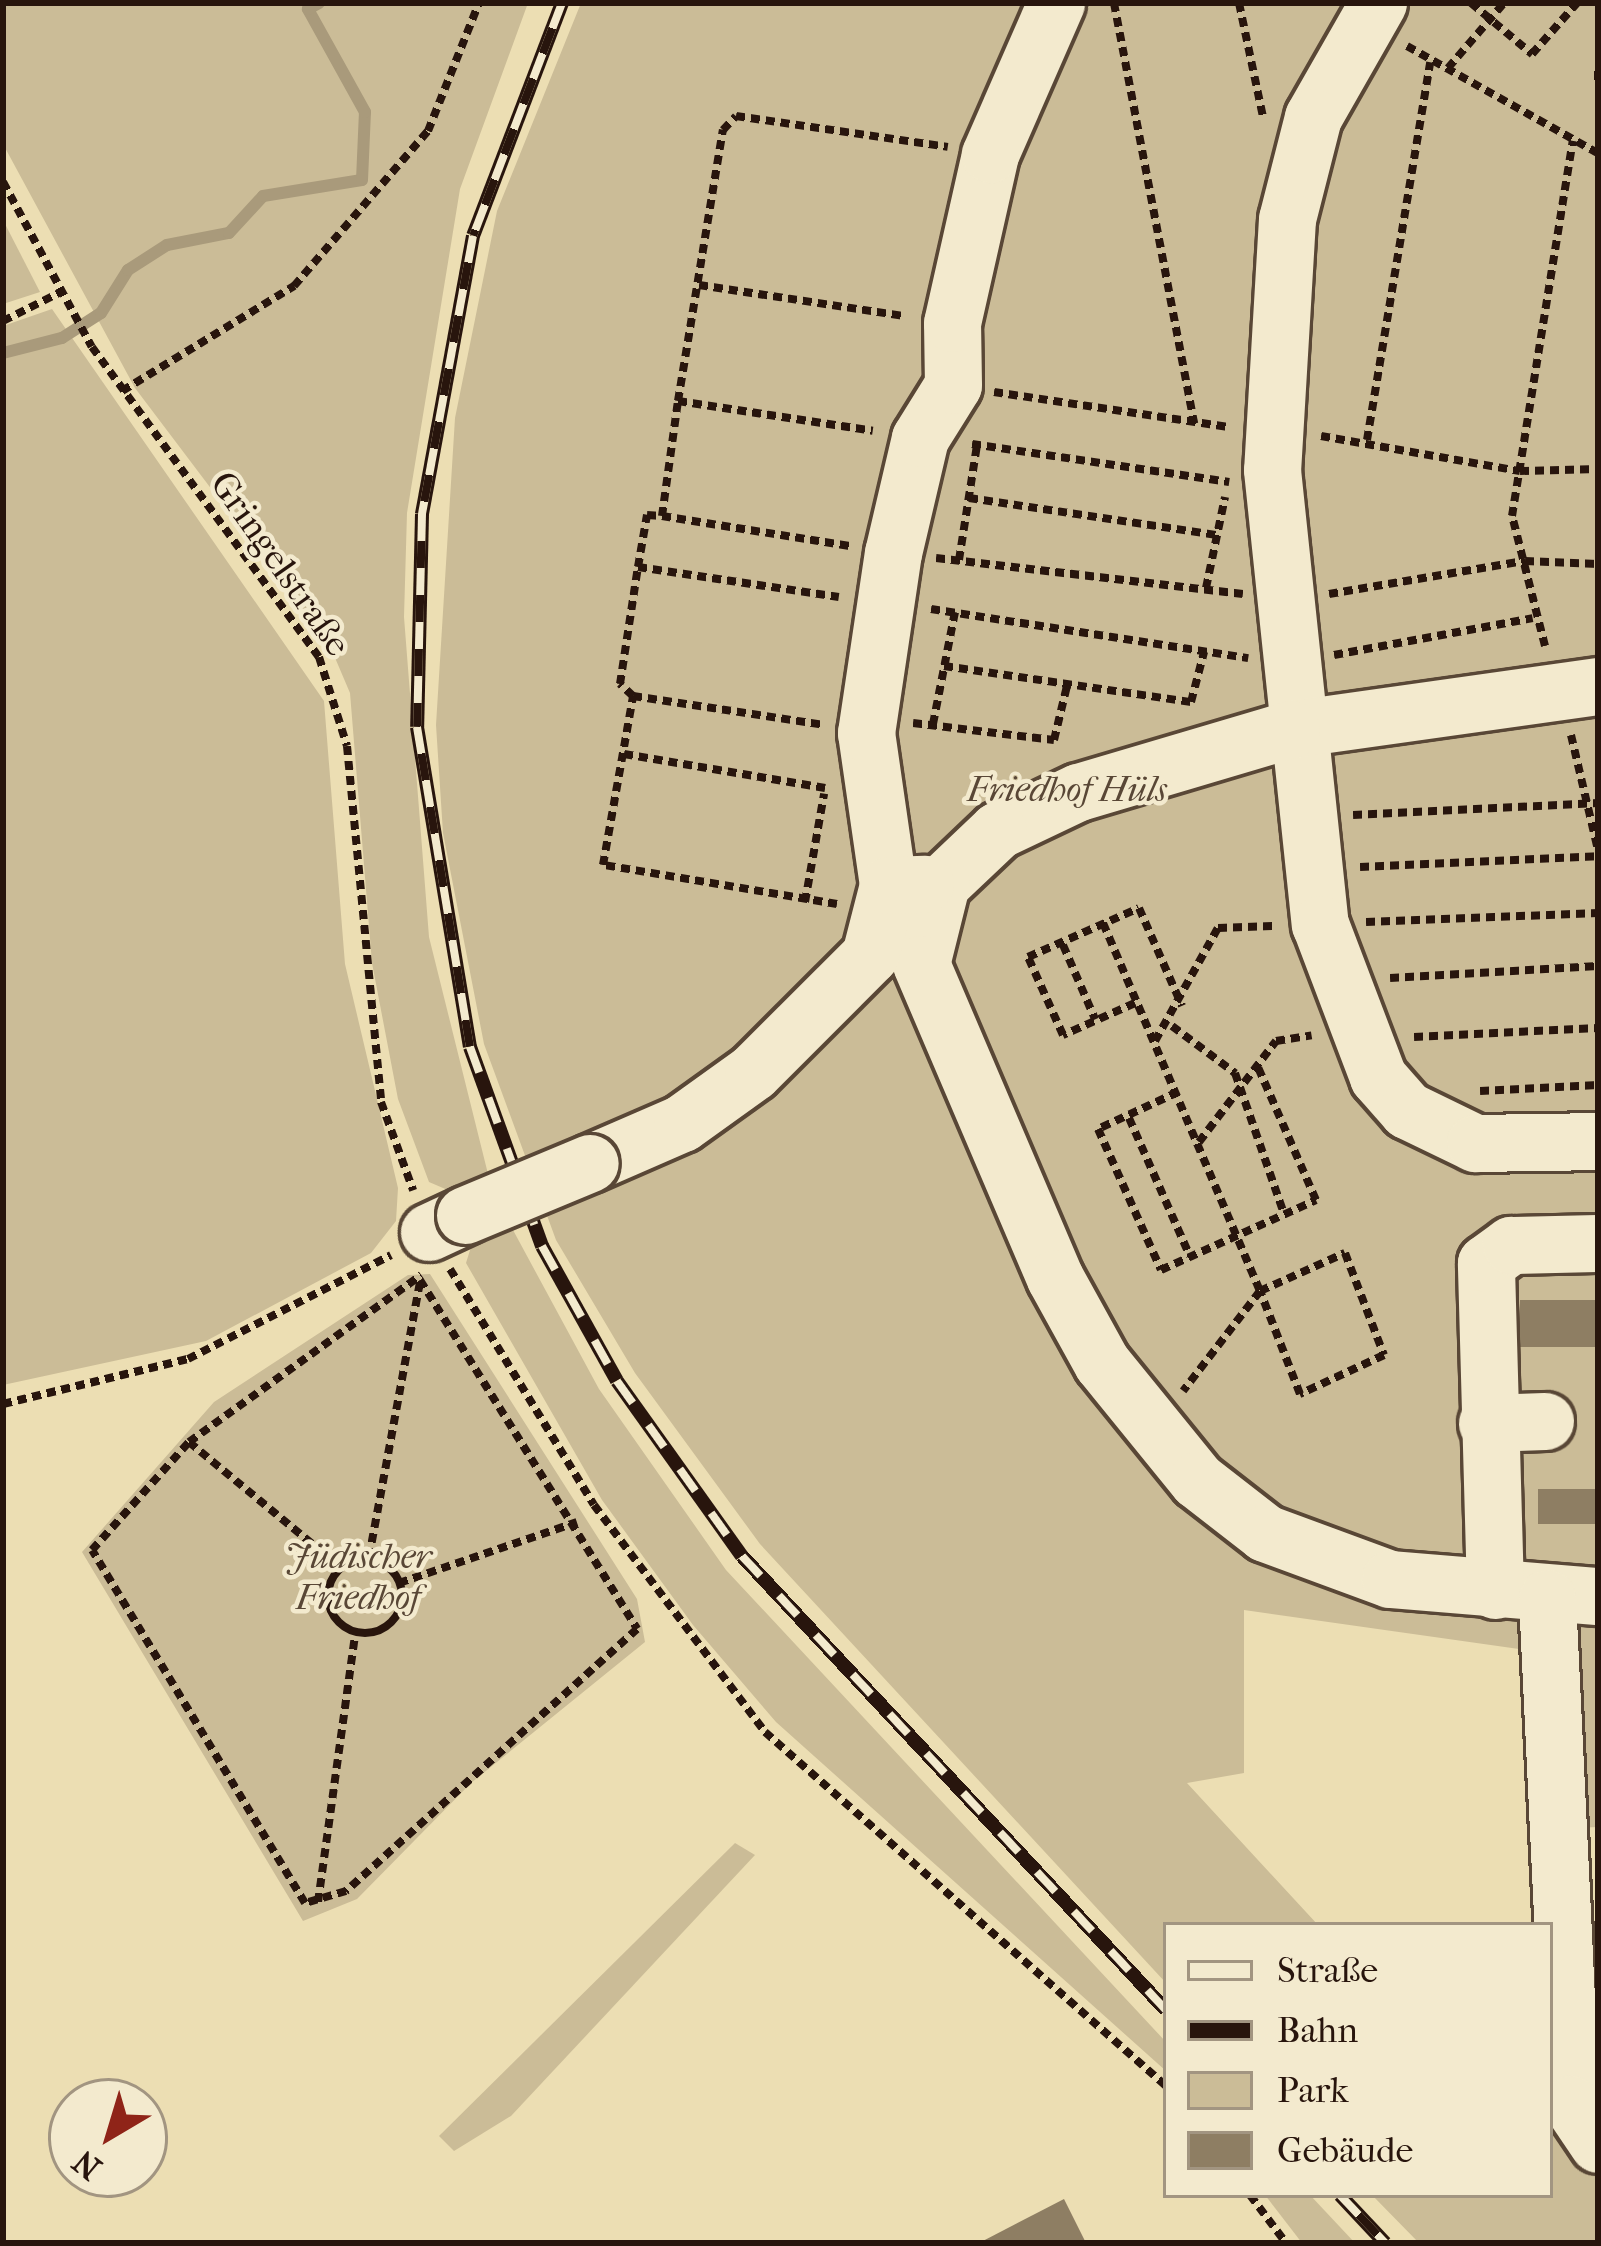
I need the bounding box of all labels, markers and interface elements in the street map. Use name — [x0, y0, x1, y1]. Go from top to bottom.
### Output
street label: Gringelstraße — [201, 464, 359, 664]
park label: Friedhof Hüls — [967, 768, 1167, 812]
park label: Jüdischer Friedhof — [285, 1534, 431, 1619]
legend — [1163, 1922, 1553, 2198]
text: Straße — [1277, 1949, 1378, 1991]
text: Bahn — [1277, 2009, 1358, 2051]
text: Park — [1277, 2069, 1349, 2111]
north arrow — [48, 2078, 168, 2198]
text: Gebäude — [1277, 2129, 1413, 2171]
text: N — [66, 2141, 109, 2187]

